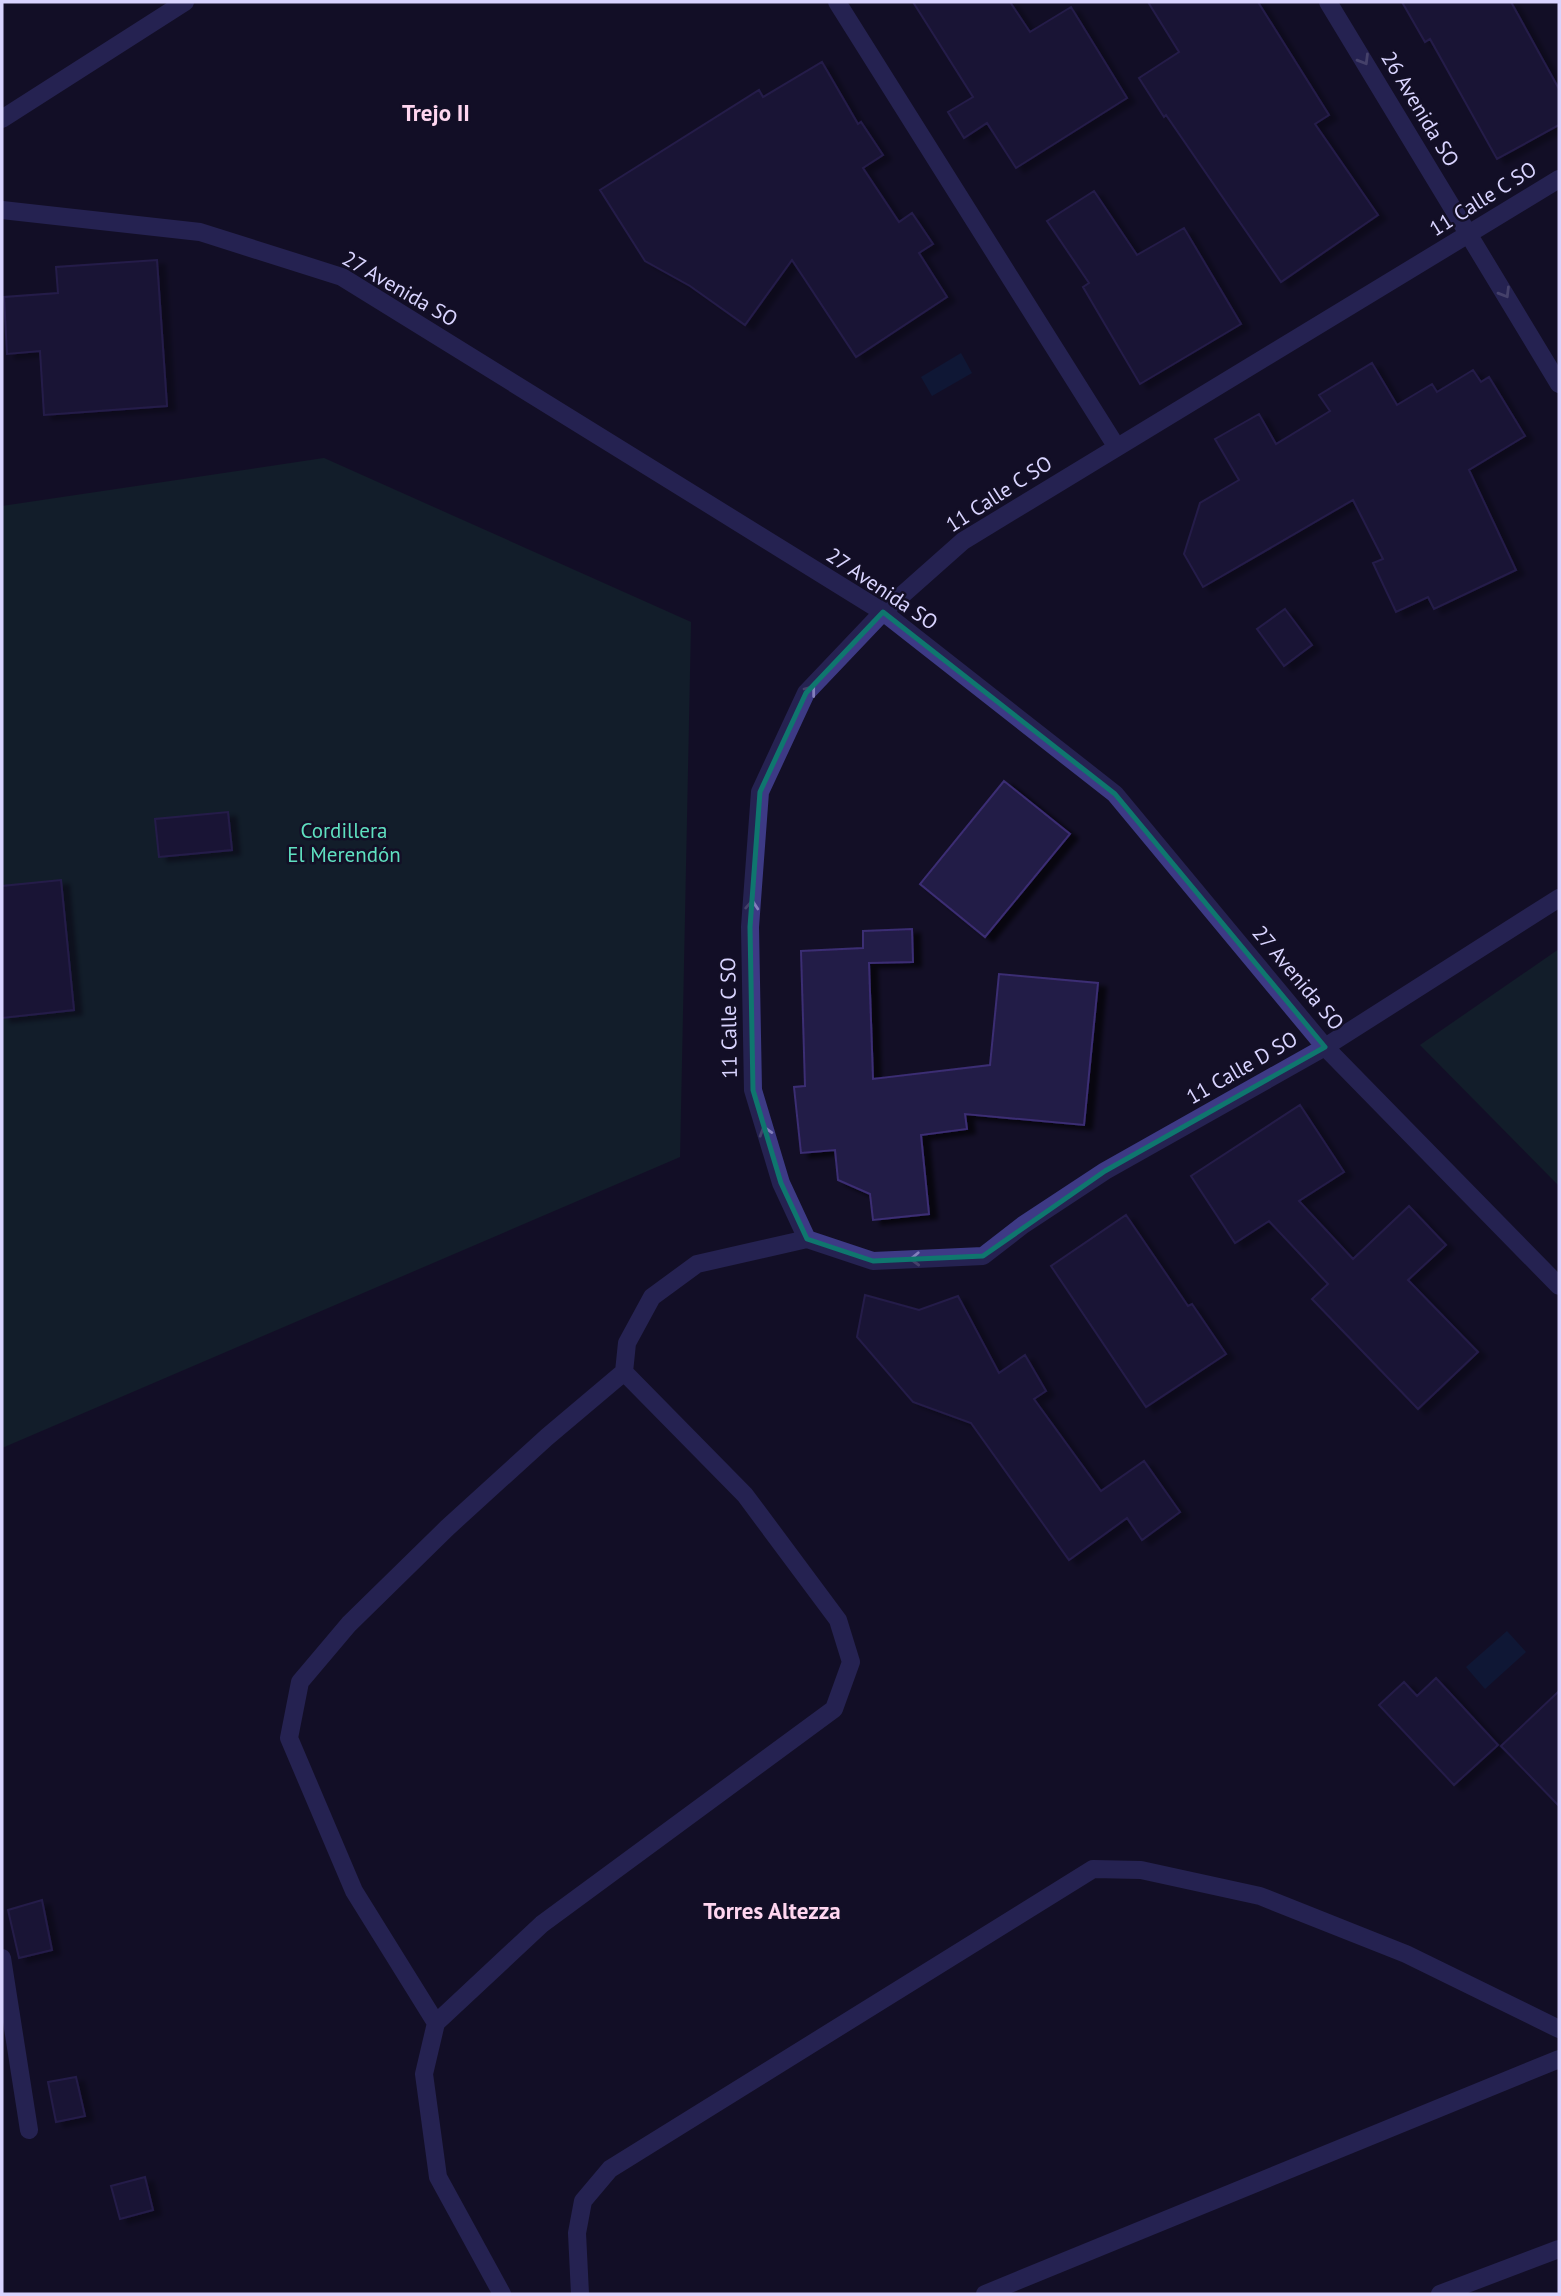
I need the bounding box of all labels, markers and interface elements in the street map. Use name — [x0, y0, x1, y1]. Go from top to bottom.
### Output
street label: 26 Avenida SO — [1375, 46, 1465, 171]
one-way arrow — [1355, 52, 1368, 65]
district label: Trejo II — [402, 98, 470, 127]
street label: 11 Calle C SO — [1424, 155, 1541, 242]
street label: 27 Avenida SO — [338, 245, 463, 332]
one-way arrow — [1497, 286, 1510, 298]
street label: 11 Calle C SO — [940, 449, 1057, 538]
street label: 27 Avenida SO — [821, 541, 943, 636]
one-way arrow — [802, 686, 815, 698]
park label: Cordillera El Merendón — [287, 817, 401, 868]
one-way arrow — [744, 900, 759, 911]
street label: 27 Avenida SO — [1247, 920, 1350, 1036]
street label: 11 Calle C SO — [714, 957, 743, 1079]
street label: 11 Calle D SO — [1181, 1025, 1302, 1110]
one-way arrow — [759, 1125, 773, 1138]
one-way arrow — [909, 1251, 920, 1266]
district label: Torres Altezza — [703, 1896, 841, 1925]

